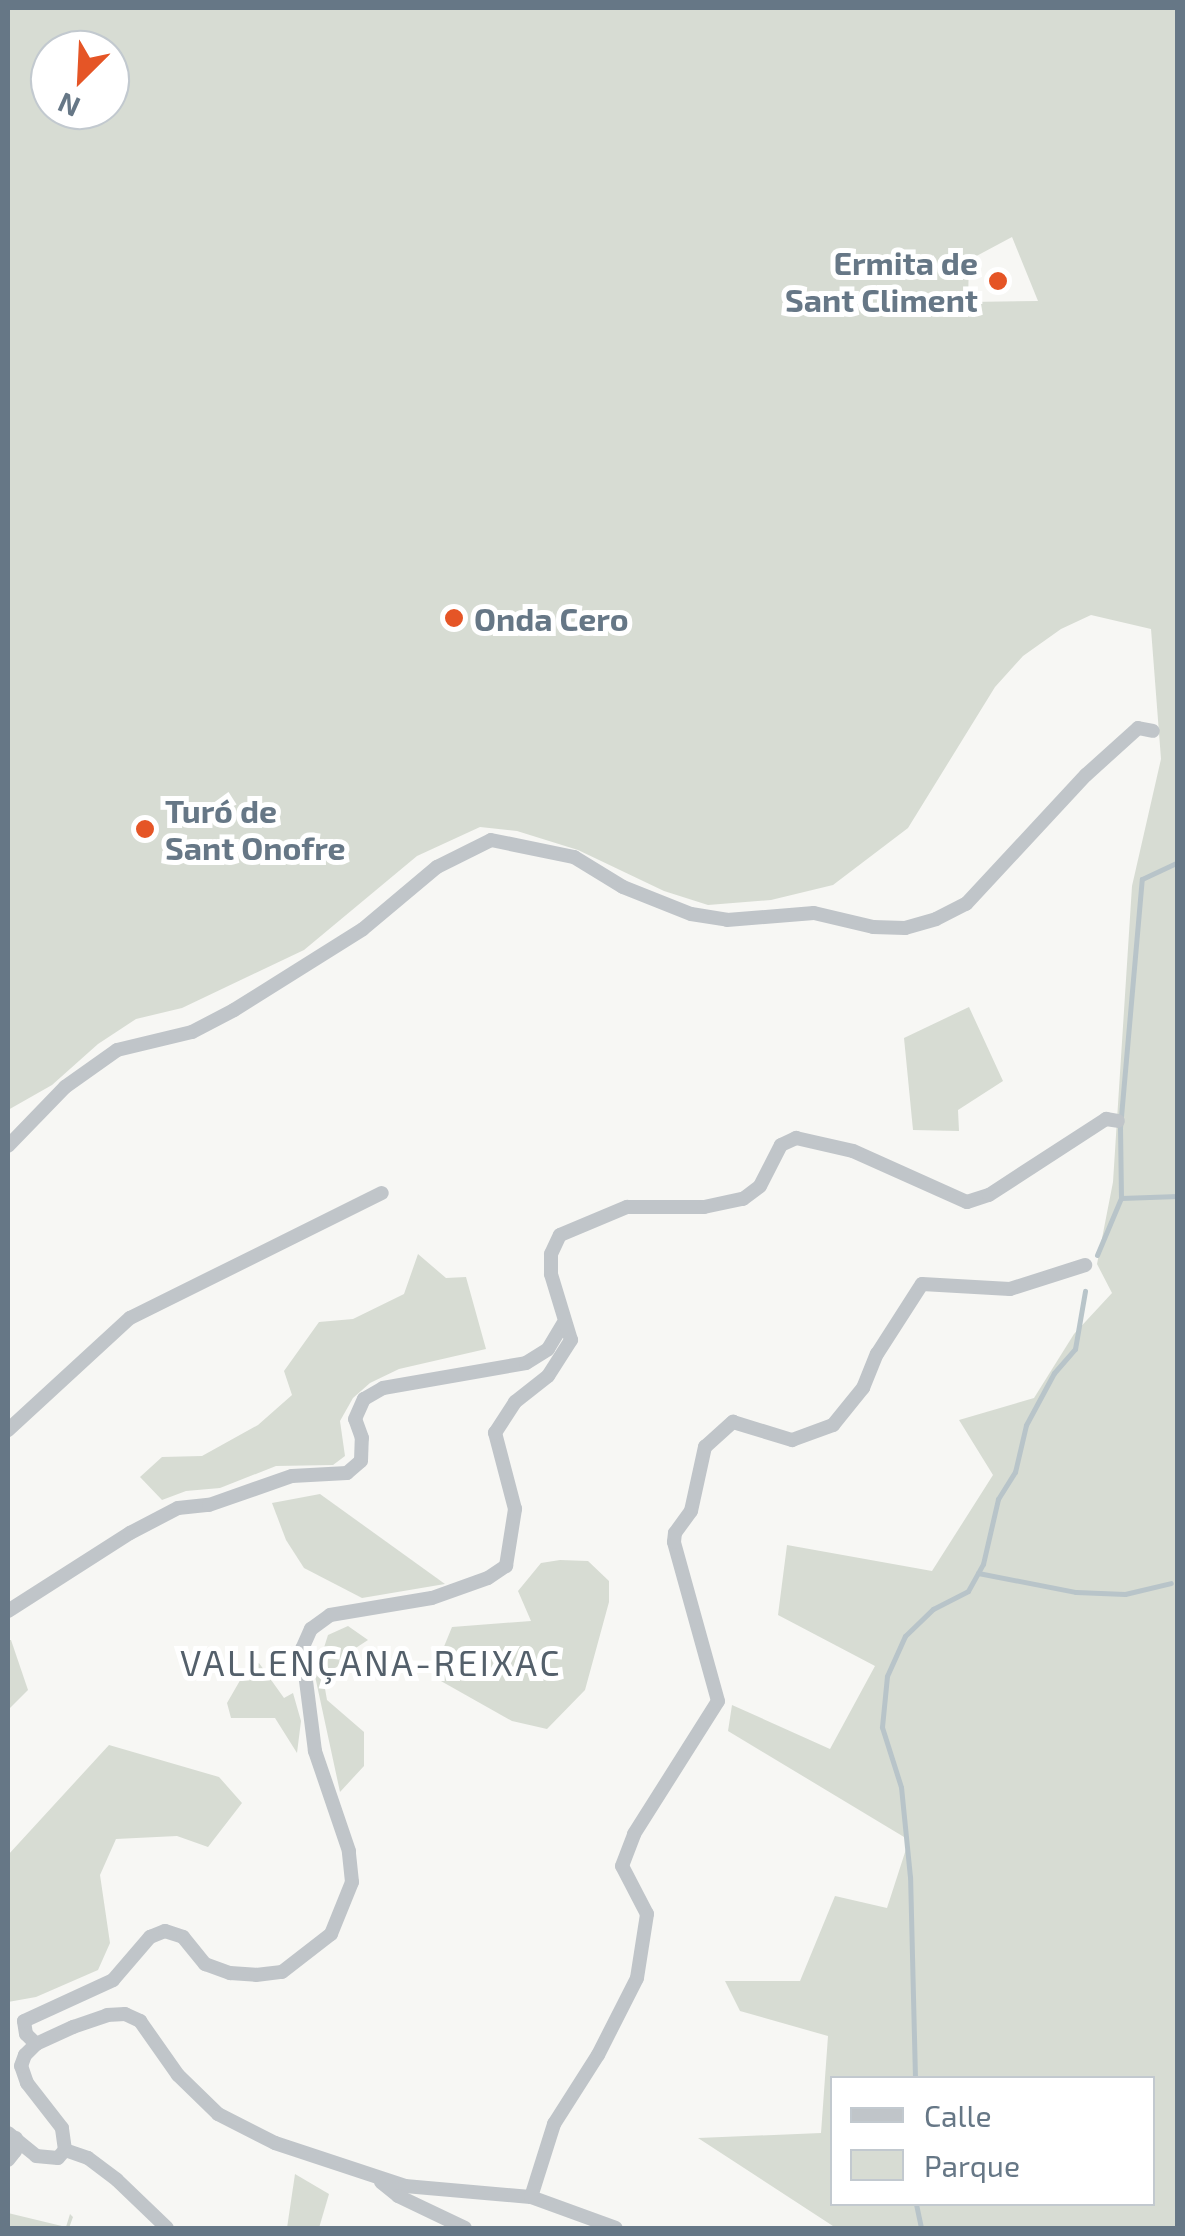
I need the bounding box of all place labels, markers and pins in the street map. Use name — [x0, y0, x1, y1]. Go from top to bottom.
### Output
place label: Ermita de Sant Climent — [785, 244, 978, 319]
marker: Ermita de Sant Climent — [987, 270, 1009, 292]
place label: Onda Cero — [474, 599, 629, 637]
marker: Onda Cero — [443, 607, 465, 629]
place label: Turó de Sant Onofre — [165, 792, 346, 867]
marker: Turó de Sant Onofre — [134, 818, 156, 840]

